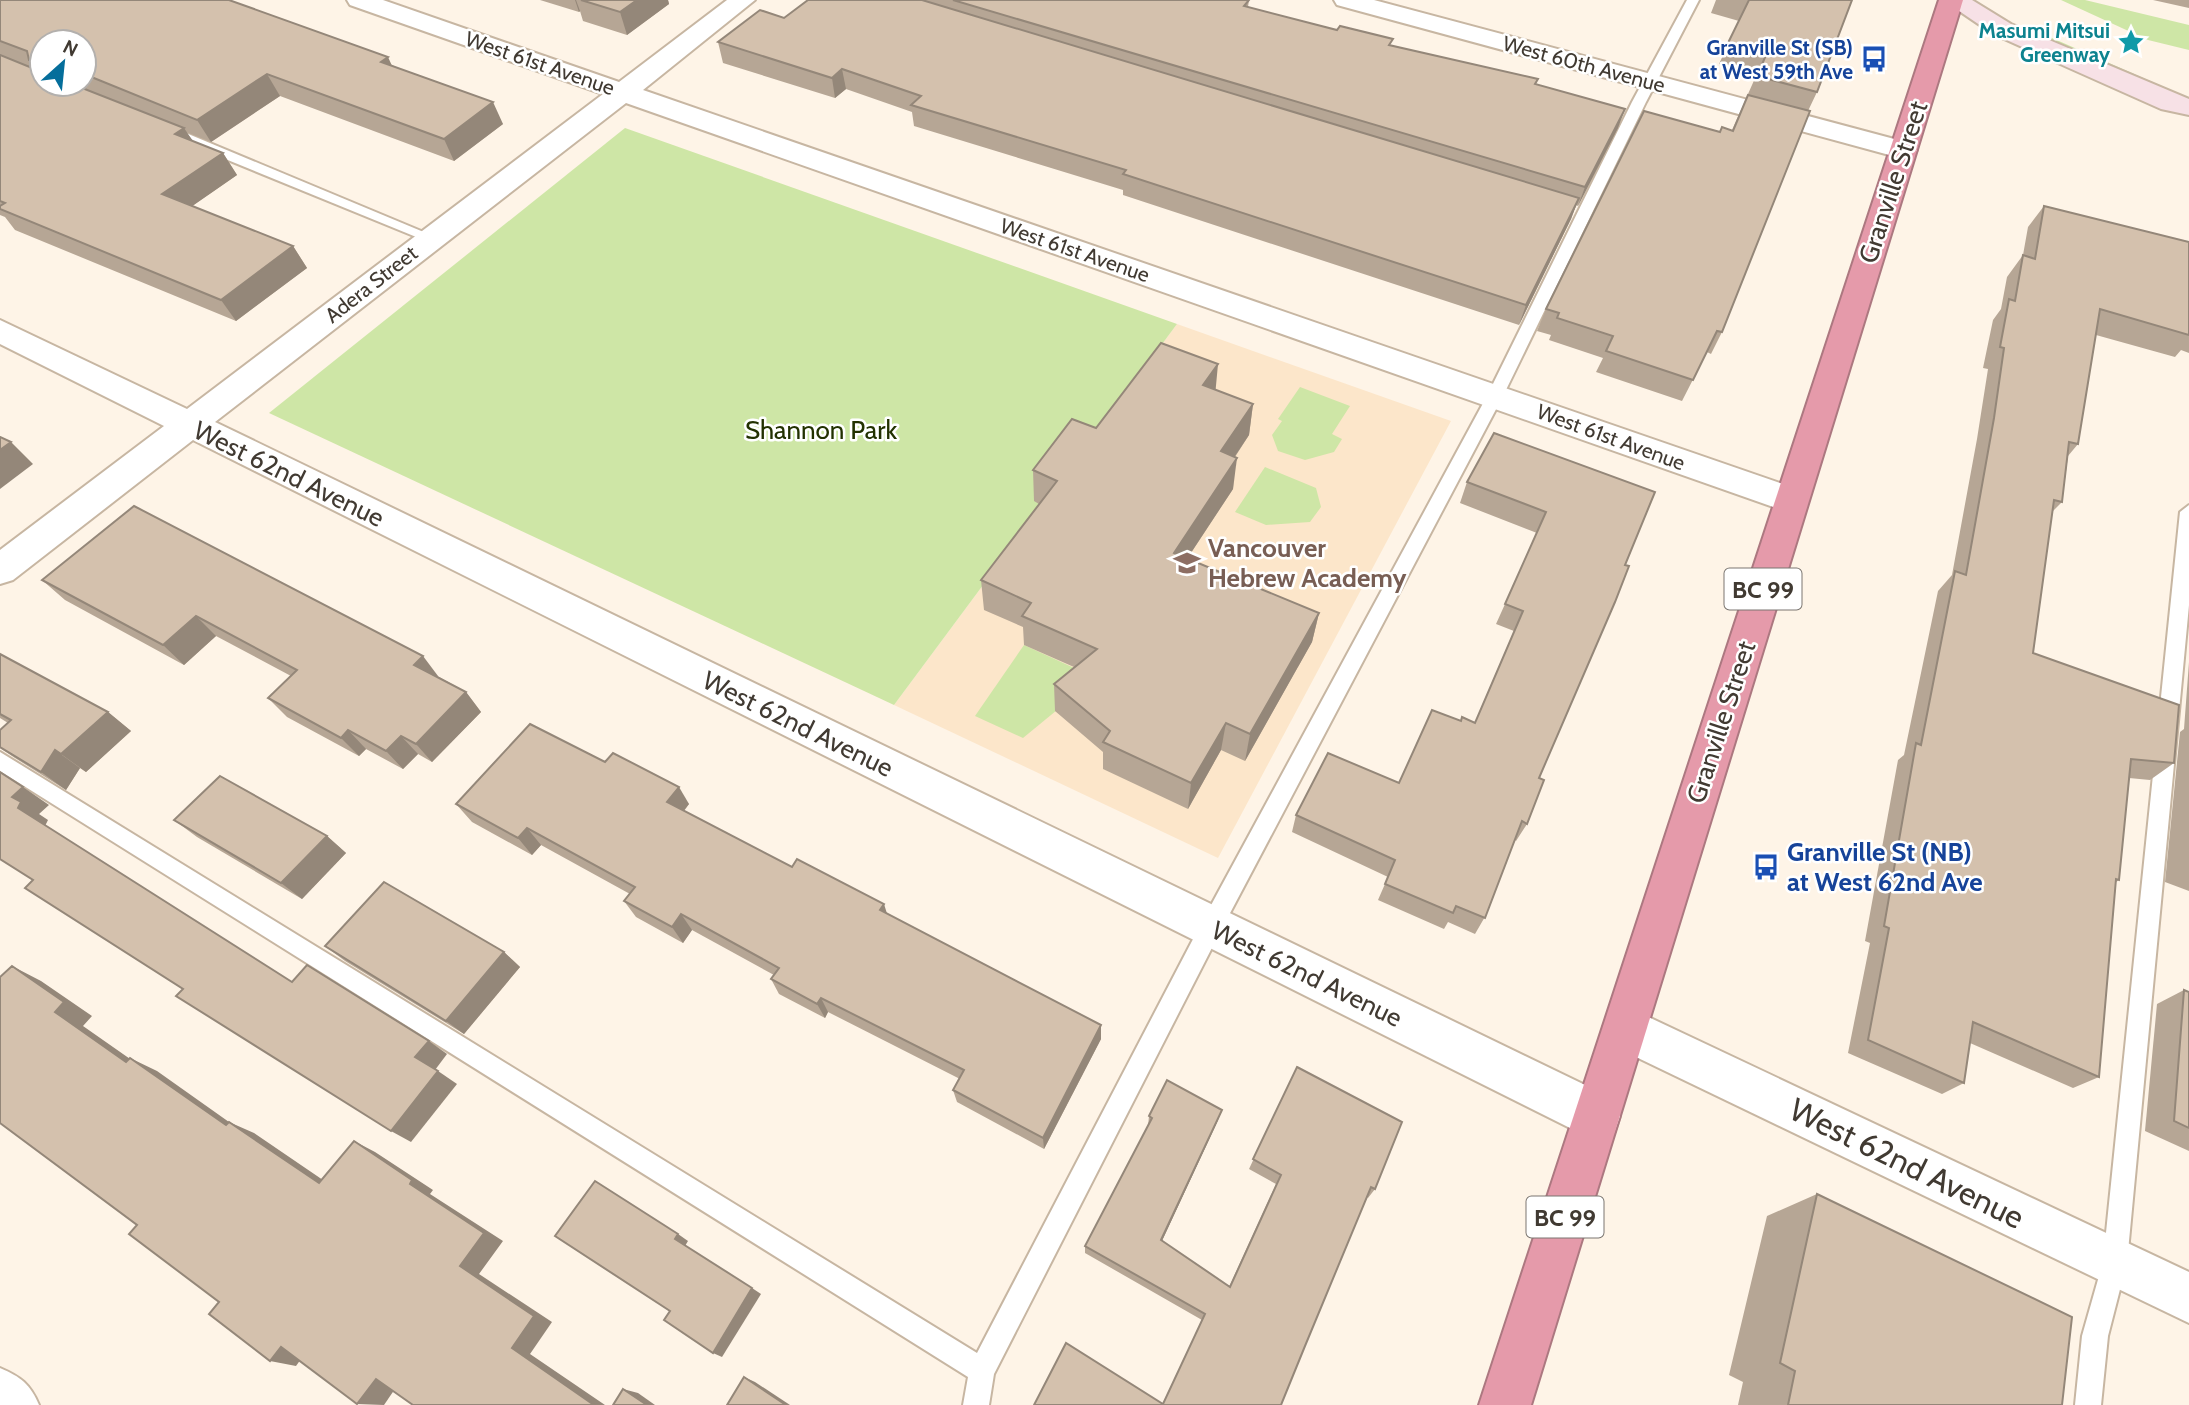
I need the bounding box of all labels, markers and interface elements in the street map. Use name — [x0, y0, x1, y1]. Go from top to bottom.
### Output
place label: Masumi Mitsui Greenway — [1979, 18, 2111, 67]
street label: West 61st Avenue — [462, 26, 618, 100]
place icon: Masumi Mitsui Greenway — [2116, 27, 2146, 57]
north arrow — [28, 28, 98, 98]
street label: West 60th Avenue — [1500, 30, 1668, 98]
text: N — [59, 35, 82, 62]
place label: Granville St (SB) at West 59th Ave — [1700, 35, 1853, 84]
bus stop icon: Granville St (SB) at West 59th Ave — [1859, 44, 1889, 74]
street label: Granville Street — [1852, 97, 1934, 267]
street label: West 61st Avenue — [997, 213, 1153, 287]
street label: Adera Street — [320, 240, 422, 328]
street label: West 61st Avenue — [1533, 399, 1689, 476]
street label: West 62nd Avenue — [189, 414, 389, 534]
park label: Shannon Park — [745, 414, 897, 446]
place label: Vancouver Hebrew Academy — [1208, 532, 1406, 594]
school or university icon: Vancouver Hebrew Academy — [1172, 548, 1202, 578]
road number: BC 99 — [1724, 568, 1802, 610]
street label: Granville Street — [1680, 637, 1762, 807]
street label: West 62nd Avenue — [698, 664, 898, 784]
place label: Granville St (NB) at West 62nd Ave — [1787, 836, 1983, 898]
bus stop icon: Granville St (NB) at West 62nd Ave — [1751, 852, 1781, 882]
street label: West 62nd Avenue — [1207, 914, 1407, 1034]
street label: West 62nd Avenue — [1783, 1089, 2031, 1237]
road number: BC 99 — [1526, 1196, 1604, 1238]

